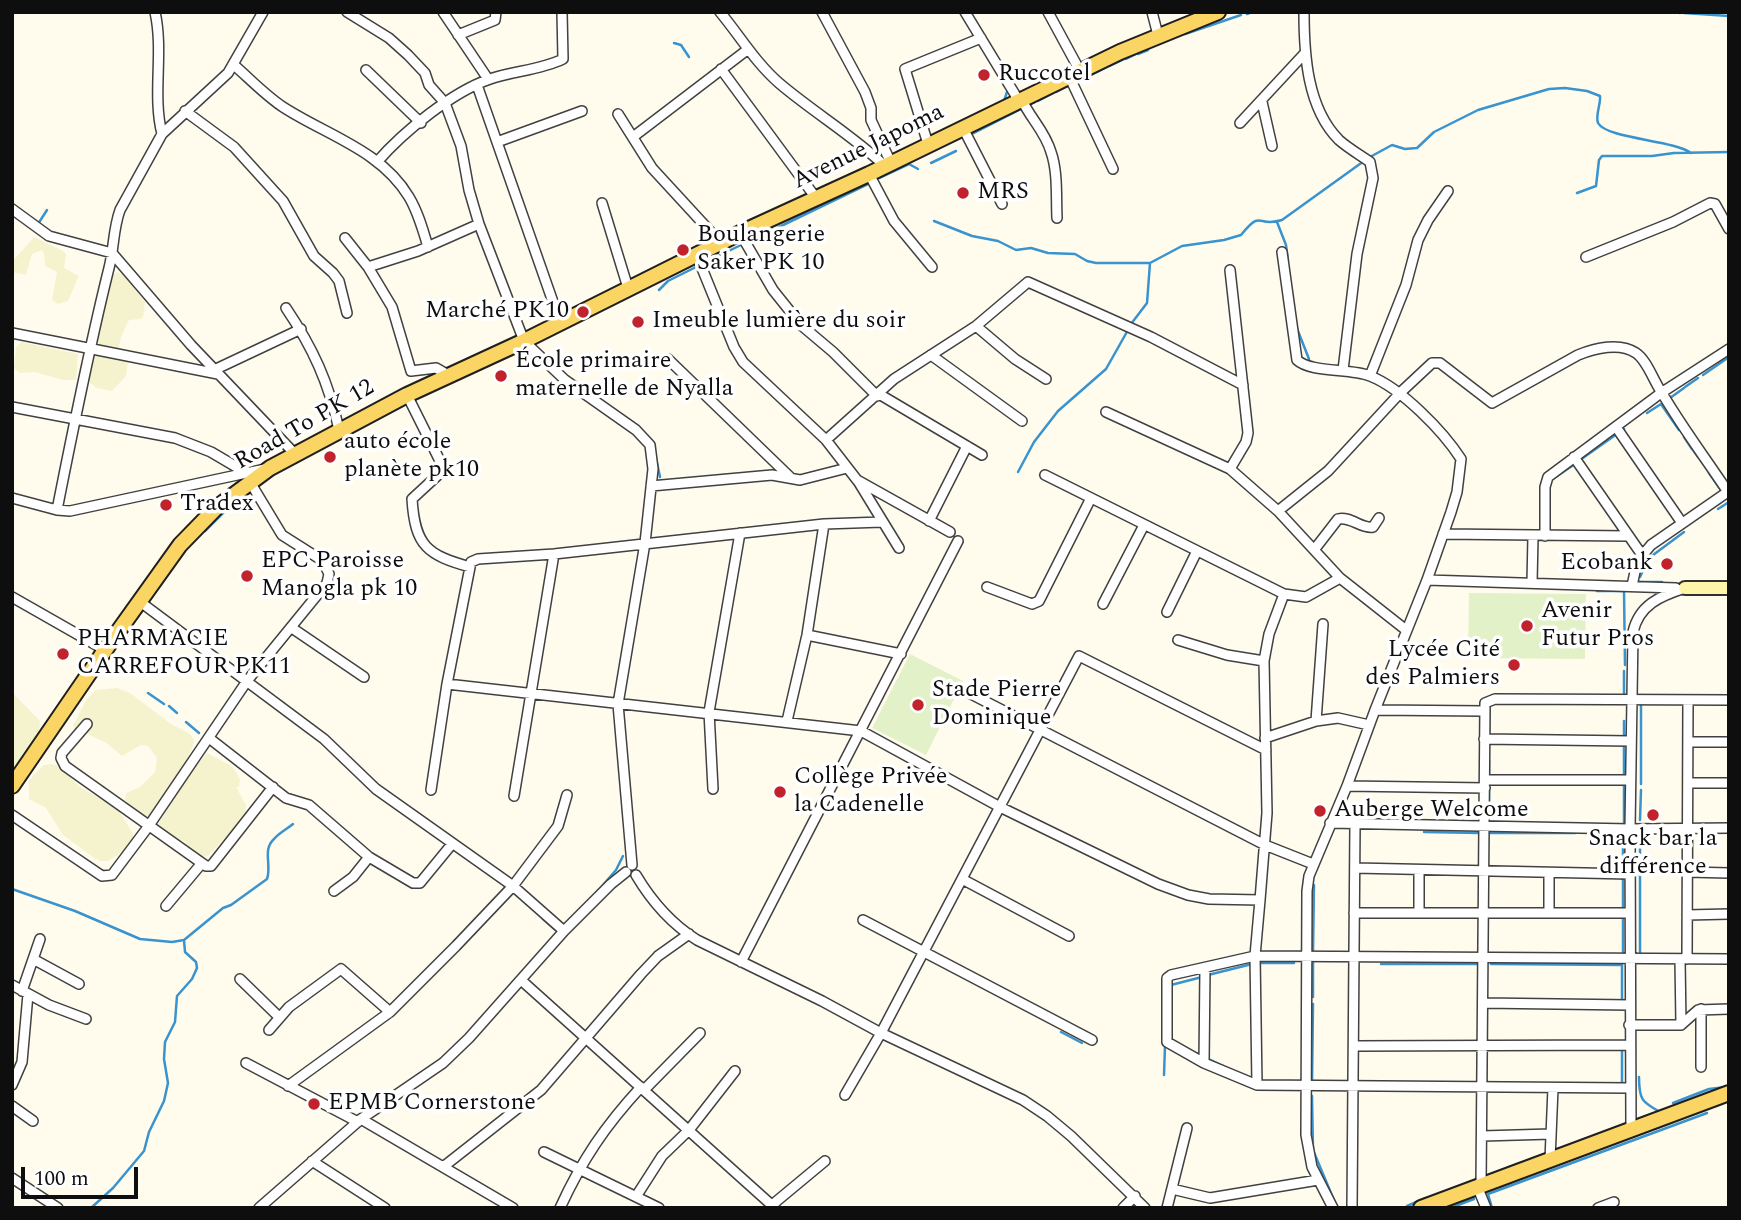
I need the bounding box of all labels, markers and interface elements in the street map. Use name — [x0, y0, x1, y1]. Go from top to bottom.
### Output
place label: Ruccotel — [998, 61, 1090, 89]
marker: Ruccotel — [976, 67, 992, 83]
street label: Avenue Japoma — [789, 99, 949, 197]
place label: MRS — [977, 179, 1029, 207]
marker: MRS — [955, 185, 971, 201]
place label: Boulangerie Saker PK 10 — [697, 222, 825, 278]
marker: Boulangerie Saker PK 10 — [675, 242, 691, 258]
place label: Marché PK10 — [425, 298, 569, 326]
marker: Marché PK10 — [575, 304, 591, 320]
place label: Imeuble lumière du soir — [652, 308, 906, 336]
marker: Imeuble lumière du soir — [630, 314, 646, 330]
place label: École primaire maternelle de Nyalla — [515, 348, 733, 404]
marker: École primaire maternelle de Nyalla — [493, 368, 509, 384]
street label: Road To PK 12 — [230, 374, 380, 478]
place label: auto école planète pk10 — [344, 429, 479, 485]
marker: auto école planète pk10 — [322, 449, 338, 465]
place label: Tradex — [180, 491, 254, 519]
marker: Tradex — [158, 497, 174, 513]
place label: EPC Paroisse Manogla pk 10 — [261, 548, 417, 604]
place label: Ecobank — [1560, 550, 1653, 578]
marker: Ecobank — [1659, 556, 1675, 572]
marker: EPC Paroisse Manogla pk 10 — [239, 568, 255, 584]
place label: Avenir Futur Pros — [1541, 598, 1654, 654]
marker: Avenir Futur Pros — [1519, 618, 1535, 634]
place label: PHARMACIE CARREFOUR PK11 — [77, 626, 291, 682]
place label: Lycée Cité des Palmiers — [1366, 637, 1500, 693]
marker: PHARMACIE CARREFOUR PK11 — [55, 646, 71, 662]
marker: Lycée Cité des Palmiers — [1506, 657, 1522, 673]
place label: Stade Pierre Dominique — [932, 677, 1061, 733]
marker: Stade Pierre Dominique — [910, 697, 926, 713]
place label: Collège Privée la Cadenelle — [794, 764, 947, 820]
marker: Collège Privée la Cadenelle — [772, 784, 788, 800]
place label: Auberge Welcome — [1334, 797, 1529, 825]
marker: Auberge Welcome — [1312, 803, 1328, 819]
marker: Snack bar la différence — [1645, 807, 1661, 823]
place label: Snack bar la différence — [1589, 826, 1717, 882]
place label: EPMB Cornerstone — [328, 1090, 536, 1118]
marker: EPMB Cornerstone — [306, 1096, 322, 1112]
scale bar — [24, 1154, 142, 1198]
text: 100 m — [34, 1163, 89, 1195]

